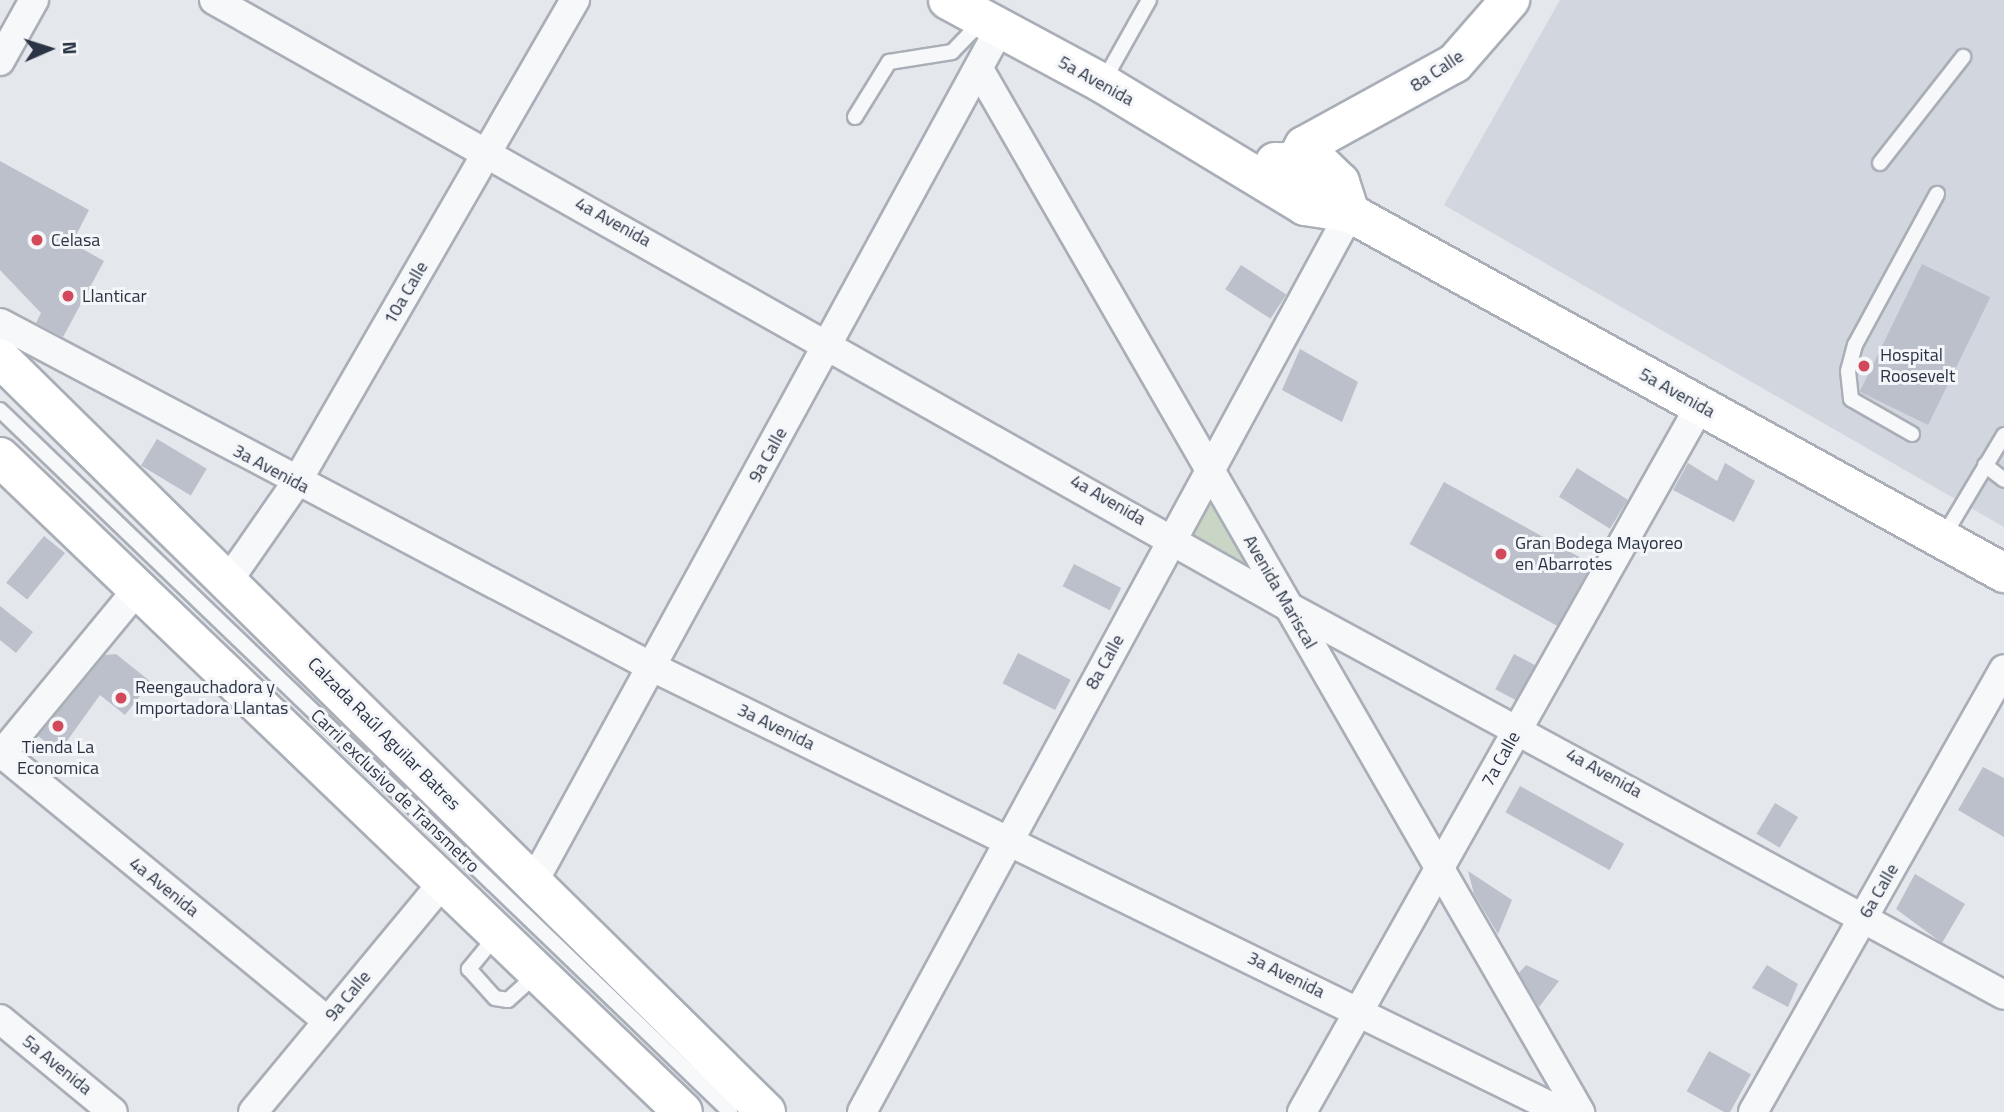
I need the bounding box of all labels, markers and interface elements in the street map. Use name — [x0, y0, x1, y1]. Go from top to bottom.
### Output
north arrow — [14, 14, 84, 84]
text: N — [56, 41, 85, 55]
street label: 8a Calle — [1406, 45, 1468, 97]
street label: 5a Avenida — [1054, 51, 1138, 111]
street label: 4a Avenida — [571, 192, 655, 252]
place label: Celasa — [51, 229, 100, 251]
marker: Celasa — [29, 232, 45, 248]
street label: 10a Calle — [379, 258, 433, 328]
place label: Llanticar — [82, 285, 147, 307]
marker: Llanticar — [60, 288, 76, 304]
place label: Hospital Roosevelt — [1880, 345, 1955, 388]
marker: Hospital Roosevelt — [1854, 356, 1874, 376]
street label: 5a Avenida — [1635, 363, 1719, 423]
street label: 9a Calle — [744, 424, 792, 486]
street label: 3a Avenida — [229, 440, 313, 498]
street label: 4a Avenida — [1067, 470, 1149, 530]
street label: Avenida Mariscal — [1239, 531, 1321, 653]
place label: Gran Bodega Mayoreo en Abarrotes — [1515, 533, 1683, 576]
marker: Gran Bodega Mayoreo en Abarrotes — [1493, 546, 1509, 562]
street label: 8a Calle — [1081, 631, 1129, 693]
street label: Calzada Raúl Aguilar Batres — [303, 653, 465, 815]
place label: Reengauchadora y Importadora Llantas — [135, 677, 288, 720]
marker: Reengauchadora y Importadora Llantas — [113, 690, 129, 706]
street label: 3a Avenida — [734, 699, 818, 755]
street label: Carril exclusivo de Transmetro — [306, 705, 484, 877]
marker: Tienda La Economica — [50, 718, 66, 734]
street label: 7a Calle — [1477, 728, 1525, 790]
place label: Tienda La Economica — [17, 737, 99, 780]
street label: 4a Avenida — [1562, 743, 1646, 803]
street label: 4a Avenida — [125, 852, 203, 922]
street label: 6a Calle — [1855, 860, 1903, 922]
street label: 3a Avenida — [1244, 947, 1328, 1003]
street label: 9a Calle — [321, 966, 375, 1026]
street label: 5a Avenida — [18, 1030, 96, 1100]

